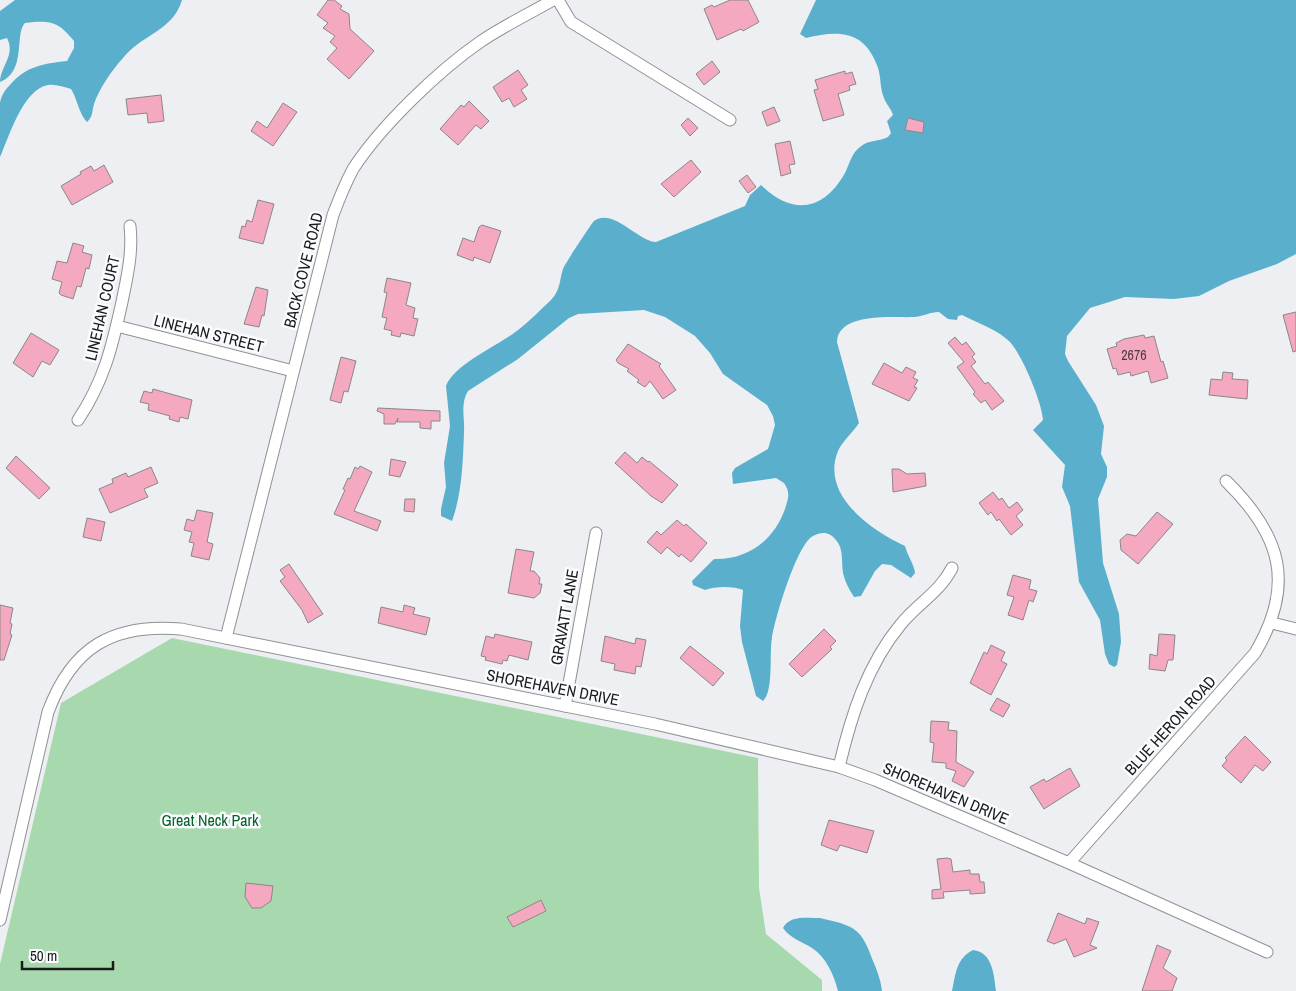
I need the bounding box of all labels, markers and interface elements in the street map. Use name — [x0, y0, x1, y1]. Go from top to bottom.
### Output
street label: BACK COVE ROAD — [278, 210, 328, 330]
street label: LINEHAN COURT — [79, 253, 125, 363]
street label: LINEHAN STREET — [152, 309, 266, 357]
house number: 2676 — [1121, 346, 1147, 364]
street label: GRAVATT LANE — [545, 567, 583, 667]
street label: SHOREHAVEN DRIVE — [485, 663, 621, 711]
street label: BLUE HERON ROAD — [1119, 671, 1221, 779]
street label: SHOREHAVEN DRIVE — [880, 757, 1012, 829]
park label: Great Neck Park — [162, 809, 259, 831]
scale bar — [22, 938, 114, 970]
text: 50 m — [30, 945, 57, 966]

